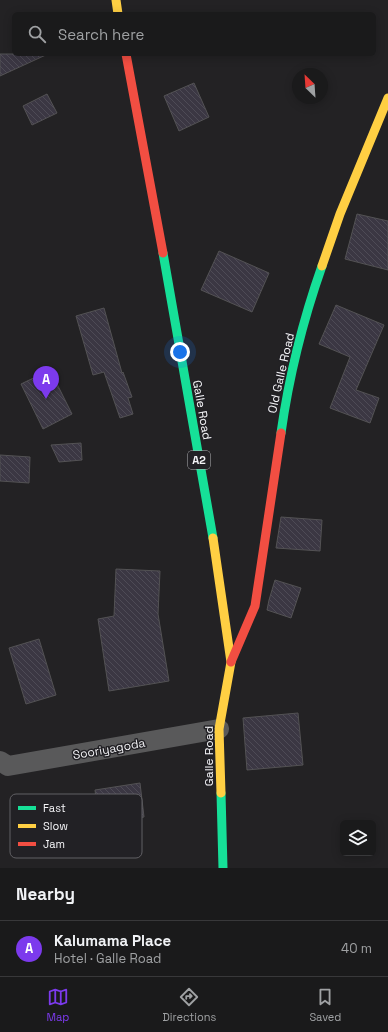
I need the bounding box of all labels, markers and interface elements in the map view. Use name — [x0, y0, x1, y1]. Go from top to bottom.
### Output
search box — [12, 12, 376, 56]
icon: search — [26, 23, 48, 45]
text: Search here — [58, 25, 144, 44]
north arrow — [292, 68, 328, 104]
street label: Old Galle Road — [264, 331, 298, 415]
your location — [170, 342, 190, 362]
pin: A — [33, 366, 59, 399]
street label: Galle Road — [189, 379, 215, 441]
road number: A2 — [188, 451, 210, 469]
street label: Galle Road — [201, 726, 217, 786]
street label: Sooriyagoda — [71, 735, 147, 763]
legend — [10, 794, 142, 858]
text: Fast — [43, 801, 66, 815]
text: Slow — [43, 819, 68, 833]
map controls — [340, 820, 376, 856]
button: layers — [340, 820, 376, 856]
text: Jam — [43, 837, 65, 851]
text: Nearby — [16, 883, 75, 905]
text: Kalumama Place — [54, 931, 171, 950]
text: A — [25, 940, 33, 957]
text: 40 m — [341, 940, 372, 957]
text: Hotel · Galle Road — [54, 950, 161, 967]
tab: Map — [47, 986, 69, 1024]
tab: Directions — [162, 986, 216, 1024]
tab: Saved — [309, 986, 341, 1024]

